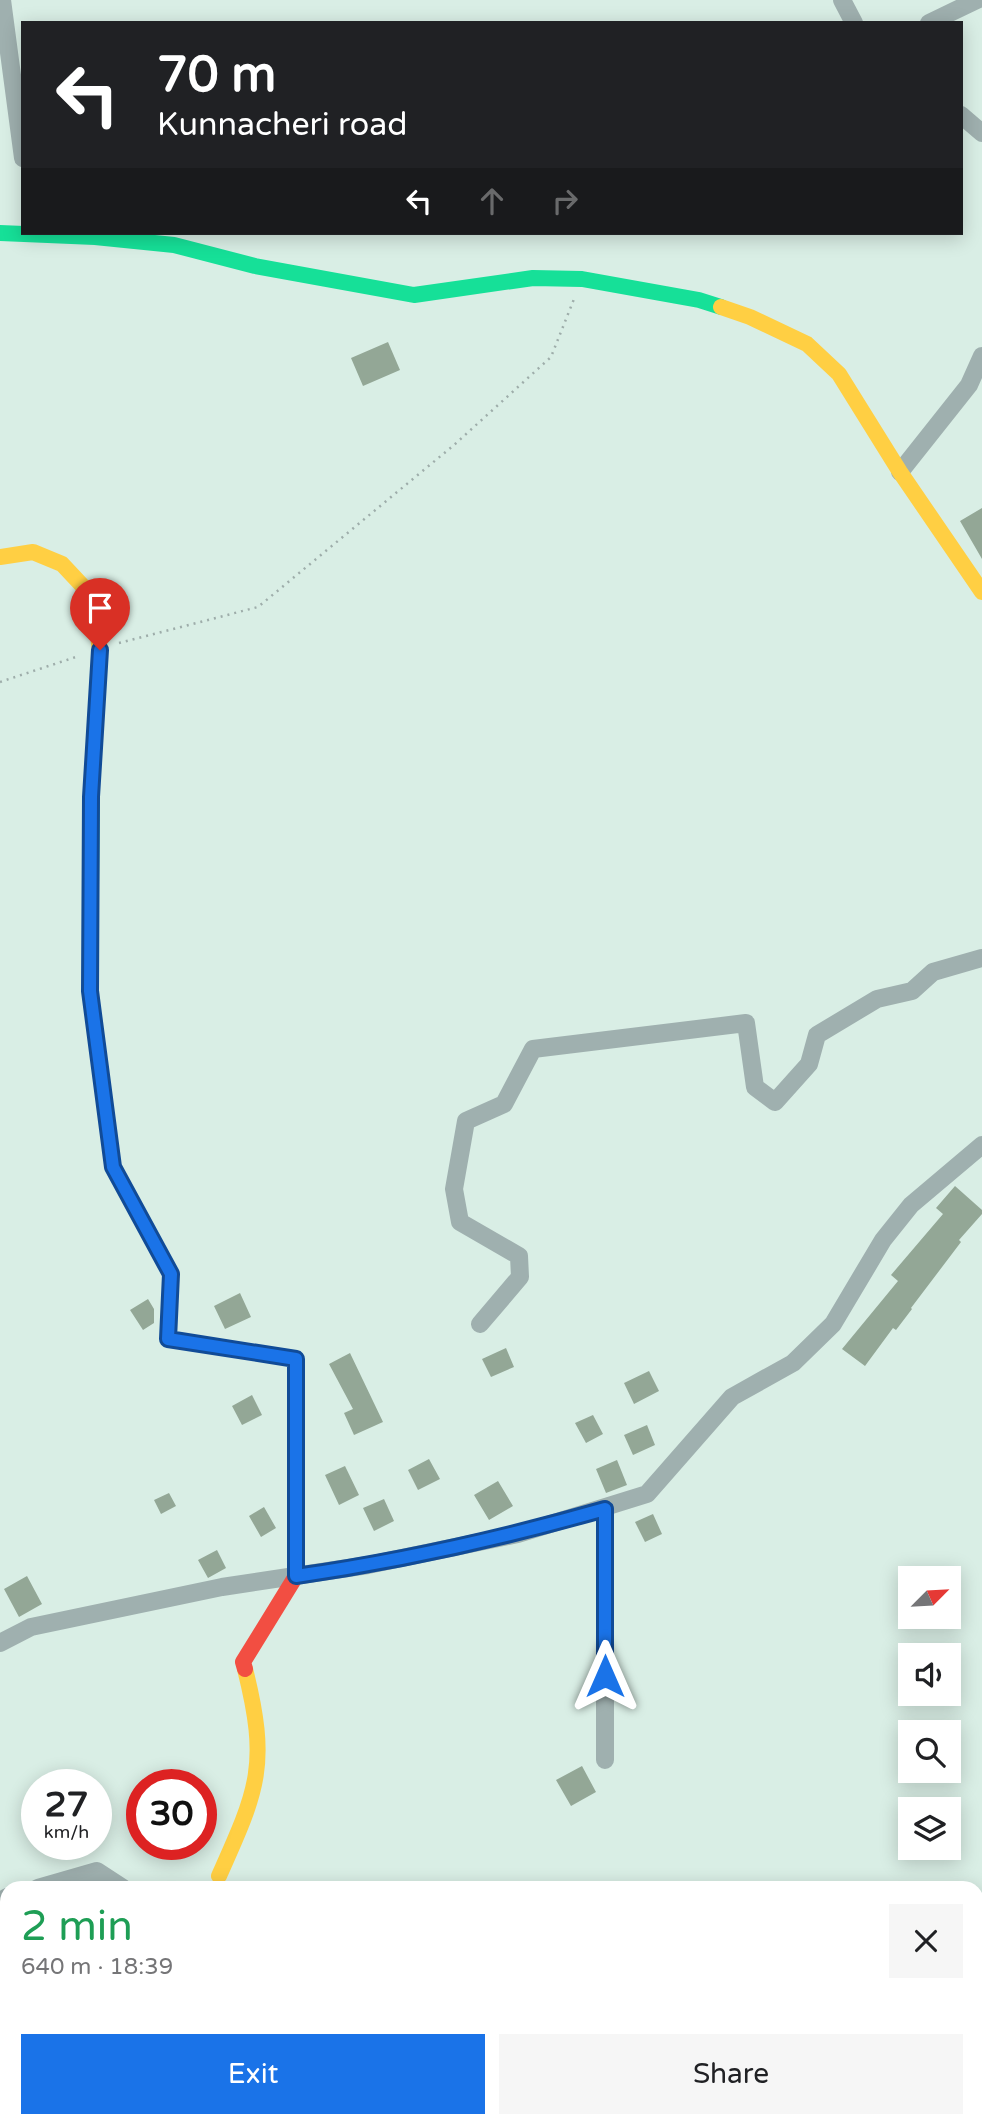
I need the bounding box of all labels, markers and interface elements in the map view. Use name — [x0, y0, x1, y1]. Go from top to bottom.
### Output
text: 70 m — [157, 46, 276, 105]
icon: left — [42, 49, 133, 140]
text: Kunnacheri road — [157, 106, 408, 144]
icon: left — [400, 182, 438, 220]
icon: ahead — [473, 182, 511, 220]
icon: right — [546, 182, 584, 220]
pin — [70, 578, 130, 650]
icon: arrive — [81, 589, 119, 627]
north arrow — [898, 1566, 961, 1629]
map controls — [898, 1566, 961, 1860]
position arrow — [568, 1639, 642, 1713]
button: sound — [898, 1643, 961, 1706]
button: search — [898, 1720, 961, 1783]
speed limit sign: 30 — [126, 1769, 217, 1860]
text: 27 — [45, 1784, 88, 1826]
button: layers — [898, 1797, 961, 1860]
text: km/h — [44, 1821, 89, 1843]
text: 2 min — [21, 1901, 133, 1952]
button: close — [889, 1904, 963, 1978]
text: 640 m · 18:39 — [21, 1953, 173, 1981]
button: Exit — [21, 2034, 485, 2114]
button: Share — [499, 2034, 963, 2114]

